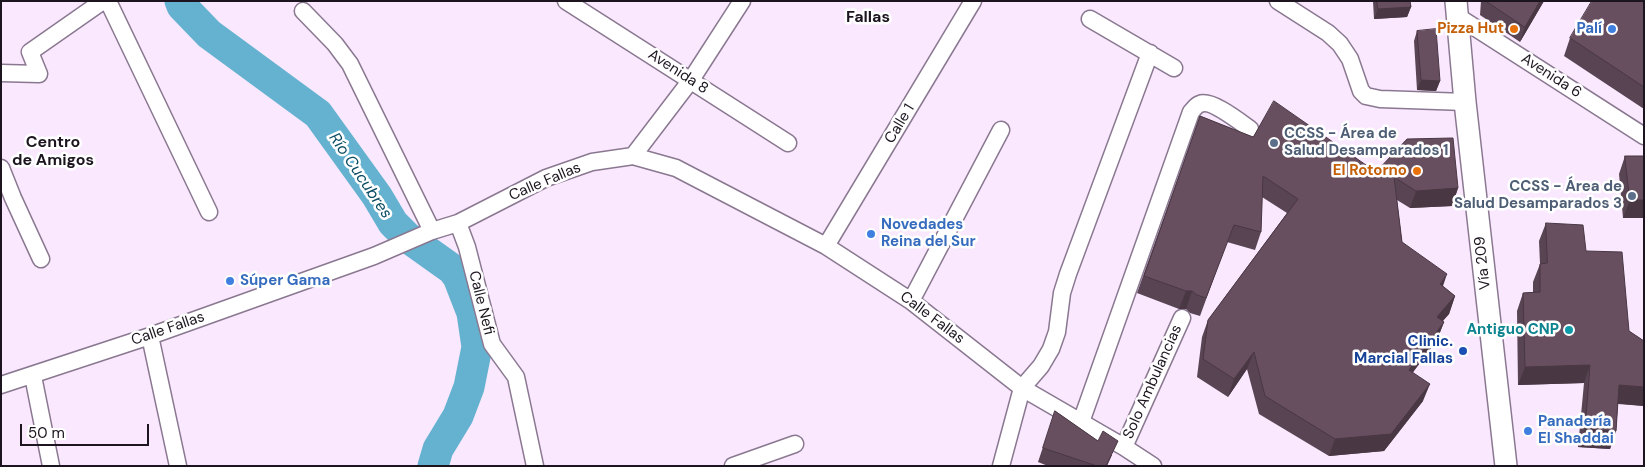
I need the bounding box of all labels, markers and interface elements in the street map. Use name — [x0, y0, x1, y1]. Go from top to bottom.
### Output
district label: Fallas — [846, 8, 890, 28]
place label: Pizza Hut — [1437, 20, 1504, 38]
place label: Palí — [1576, 20, 1602, 38]
marker: Pizza Hut — [1508, 23, 1520, 35]
marker: Palí — [1606, 23, 1618, 35]
street label: Avenida 8 — [645, 46, 711, 98]
street label: Avenida 6 — [1517, 50, 1585, 102]
street label: Calle 1 — [881, 101, 919, 147]
place label: CCSS - Área de Salud Desamparados 1 — [1284, 125, 1448, 160]
water label: Río Cucubres — [324, 130, 396, 222]
district label: Centro de Amigos — [12, 133, 94, 171]
marker: CCSS - Área de Salud Desamparados 1 — [1268, 137, 1280, 149]
street label: Calle Fallas — [506, 159, 584, 205]
place label: El Rotorno — [1333, 162, 1407, 180]
marker: El Rotorno — [1411, 165, 1423, 177]
place label: CCSS - Área de Salud Desamparados 3 — [1454, 178, 1622, 213]
marker: CCSS - Área de Salud Desamparados 3 — [1626, 190, 1638, 202]
place label: Novedades Reina del Sur — [881, 216, 976, 251]
marker: Novedades Reina del Sur — [865, 228, 877, 240]
street label: Vía 209 — [1471, 235, 1495, 291]
street label: Calle Nefi — [464, 269, 498, 337]
place label: Súper Gama — [240, 272, 330, 290]
marker: Súper Gama — [224, 275, 236, 287]
street label: Calle Fallas — [896, 288, 968, 348]
street label: Calle Fallas — [129, 308, 207, 350]
place label: Antiguo CNP — [1466, 321, 1559, 339]
street label: Solo Ambulancias — [1120, 322, 1186, 442]
marker: Antiguo CNP — [1563, 324, 1575, 336]
place label: Clinic. Marcial Fallas — [1354, 333, 1453, 368]
marker: Clinic. Marcial Fallas — [1457, 345, 1469, 357]
place label: Panadería El Shaddai — [1538, 413, 1614, 448]
scale bar — [22, 414, 151, 446]
text: 50 m — [28, 423, 65, 443]
marker: Panadería El Shaddai — [1522, 425, 1534, 437]

